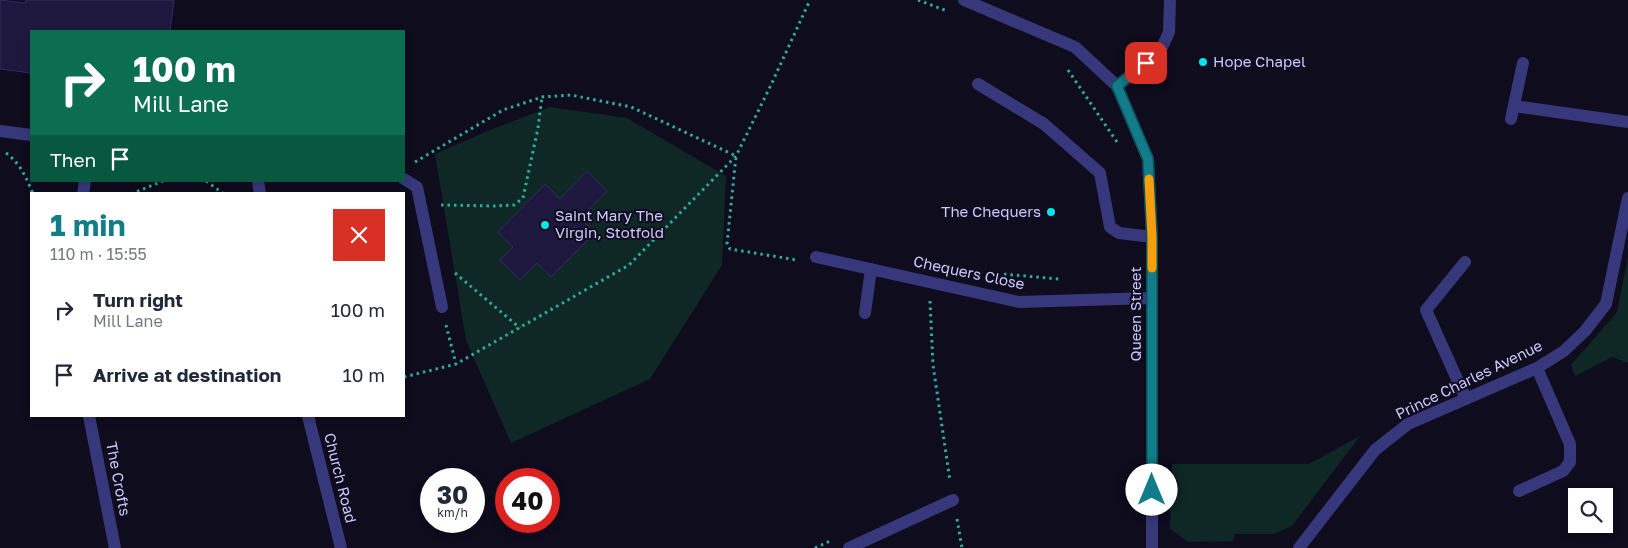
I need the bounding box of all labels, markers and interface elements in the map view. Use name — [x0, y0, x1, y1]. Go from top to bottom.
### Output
pin — [1125, 42, 1167, 84]
text: 100 m — [133, 48, 236, 90]
icon: arrive — [1132, 49, 1160, 77]
icon: right — [50, 50, 115, 115]
place label: Hope Chapel — [1213, 52, 1306, 70]
marker: Hope Chapel — [1197, 56, 1209, 68]
text: Mill Lane — [133, 90, 229, 117]
icon: arrive — [106, 145, 134, 173]
text: Then — [50, 148, 96, 171]
place label: The Chequers — [941, 202, 1041, 220]
place label: Saint Mary The Virgin, Stotfold — [555, 206, 664, 241]
marker: The Chequers — [1045, 206, 1057, 218]
text: 1 min — [50, 207, 126, 243]
button: close — [333, 209, 385, 261]
marker: Saint Mary The Virgin, Stotfold — [539, 219, 551, 231]
text: 110 m · 15:55 — [50, 244, 147, 264]
street label: Chequers Close — [912, 251, 1027, 293]
street label: Queen Street — [1126, 267, 1144, 361]
text: Turn right — [93, 288, 183, 311]
icon: right — [50, 296, 78, 324]
text: 100 m — [331, 298, 385, 321]
text: Mill Lane — [93, 311, 163, 331]
street label: Prince Charles Avenue — [1392, 336, 1545, 423]
icon: arrive — [50, 361, 78, 389]
text: Arrive at destination — [93, 363, 281, 386]
text: 10 m — [342, 363, 385, 386]
street label: Church Road — [321, 431, 361, 525]
street label: The Crofts — [103, 440, 135, 518]
position arrow — [1125, 463, 1177, 515]
speed limit sign: 40 — [495, 468, 560, 533]
text: 30 — [437, 479, 468, 510]
map controls — [1568, 488, 1613, 533]
button: search — [1568, 488, 1613, 533]
text: km/h — [437, 505, 468, 520]

